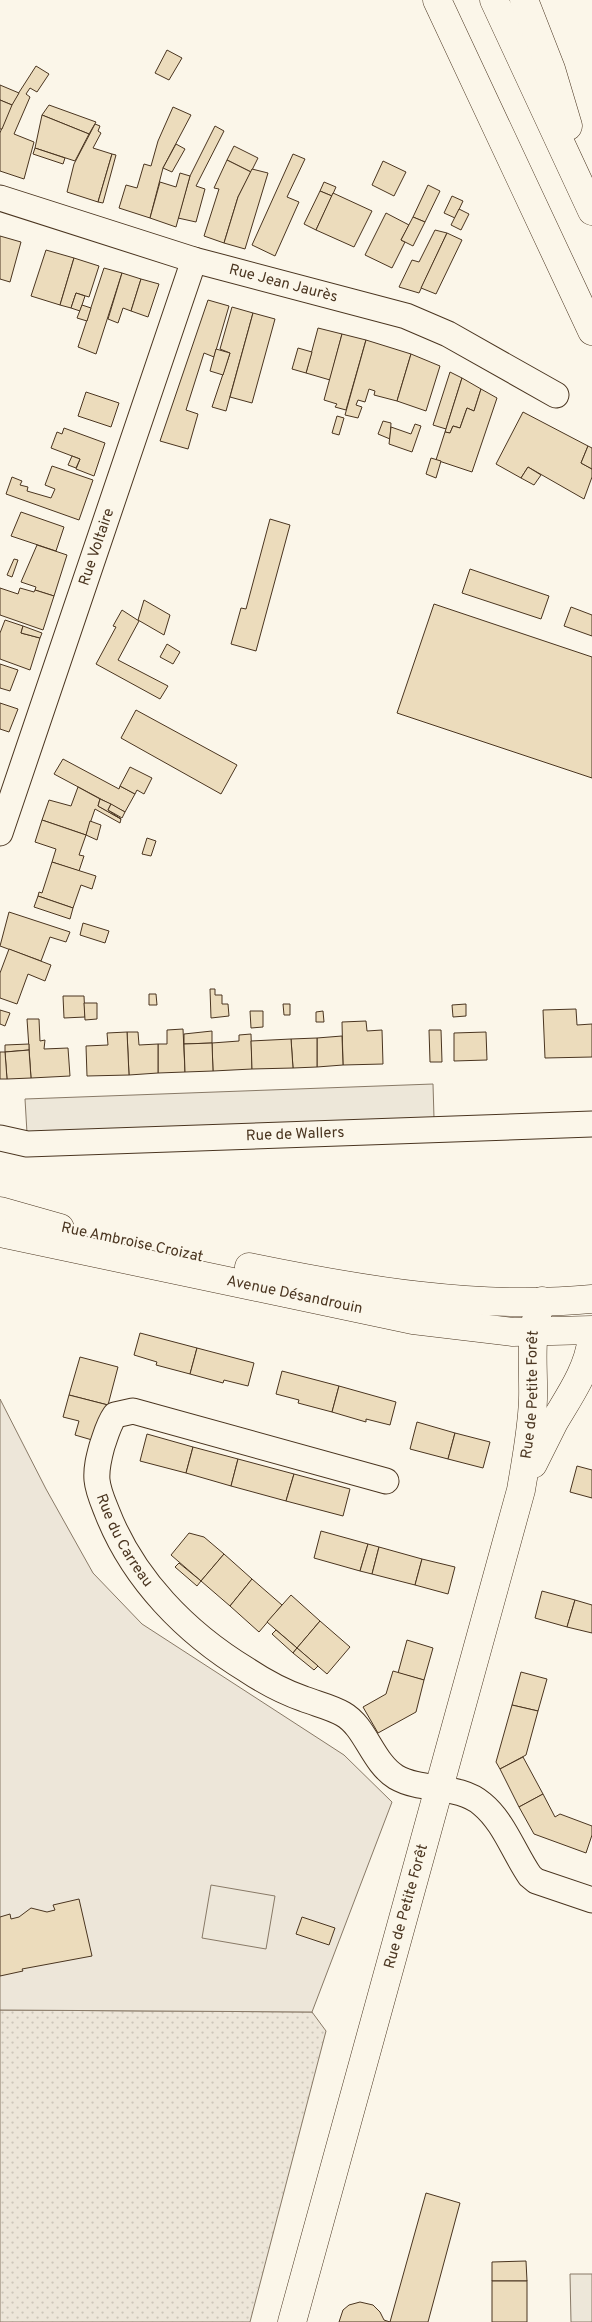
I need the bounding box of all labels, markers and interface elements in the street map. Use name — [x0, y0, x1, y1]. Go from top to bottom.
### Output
street label: Rue Jean Jaurès — [227, 260, 340, 307]
street label: Rue Voltaire — [75, 506, 119, 588]
street label: Rue de Wallers — [246, 1123, 345, 1146]
street label: Rue Ambroise Croizat — [59, 1219, 205, 1267]
street label: Avenue Désandrouin — [225, 1271, 364, 1319]
street label: Rue de Petite Forêt — [517, 1329, 543, 1460]
street label: Rue du Carreau — [91, 1491, 157, 1591]
street label: Rue de Petite Forêt — [380, 1842, 433, 1971]

